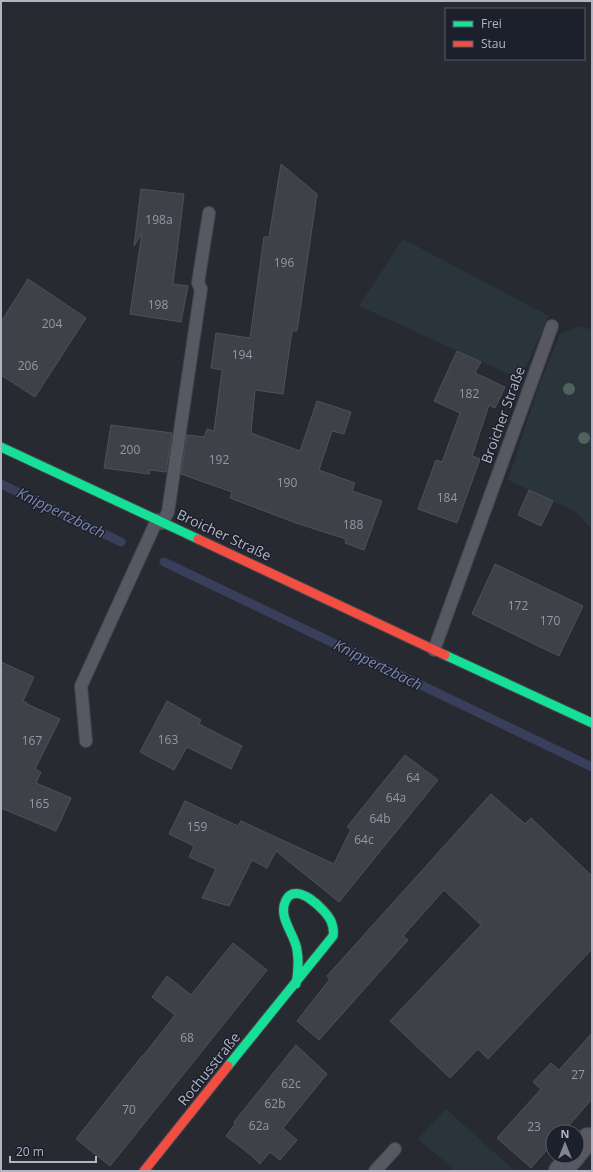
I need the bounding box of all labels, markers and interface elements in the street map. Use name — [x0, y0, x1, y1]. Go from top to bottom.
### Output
legend — [445, 8, 585, 60]
text: Frei — [481, 15, 502, 32]
text: Stau — [481, 35, 506, 52]
house number: 198a — [145, 211, 173, 228]
house number: 196 — [274, 254, 294, 271]
house number: 198 — [148, 296, 168, 313]
house number: 204 — [42, 315, 62, 332]
house number: 194 — [232, 346, 252, 363]
house number: 206 — [18, 357, 38, 374]
street label: Broicher Straße — [476, 364, 529, 466]
house number: 182 — [459, 385, 479, 402]
house number: 200 — [120, 441, 140, 458]
house number: 192 — [209, 451, 229, 468]
house number: 190 — [277, 474, 297, 491]
water label: Knippertzbach — [14, 482, 109, 542]
house number: 184 — [437, 489, 457, 506]
street label: Broicher Straße — [174, 504, 275, 565]
house number: 188 — [343, 516, 363, 533]
house number: 172 — [508, 597, 528, 614]
house number: 170 — [540, 612, 560, 629]
water label: Knippertzbach — [331, 634, 426, 694]
house number: 163 — [158, 731, 178, 748]
house number: 167 — [22, 732, 42, 749]
house number: 64 — [406, 769, 420, 786]
house number: 64a — [386, 789, 406, 806]
house number: 165 — [29, 795, 49, 812]
house number: 64b — [369, 810, 391, 827]
house number: 159 — [187, 818, 207, 835]
house number: 64c — [354, 831, 374, 848]
street label: Rochusstraße — [173, 1028, 244, 1109]
house number: 68 — [180, 1029, 194, 1046]
house number: 27 — [571, 1066, 585, 1083]
house number: 62c — [281, 1075, 301, 1092]
house number: 62b — [264, 1095, 286, 1112]
house number: 70 — [122, 1101, 136, 1118]
house number: 62a — [249, 1117, 269, 1134]
house number: 23 — [527, 1118, 541, 1135]
north arrow — [545, 1124, 585, 1164]
text: N — [561, 1126, 569, 1141]
scale bar — [10, 1138, 96, 1164]
text: 20 m — [16, 1143, 44, 1160]

